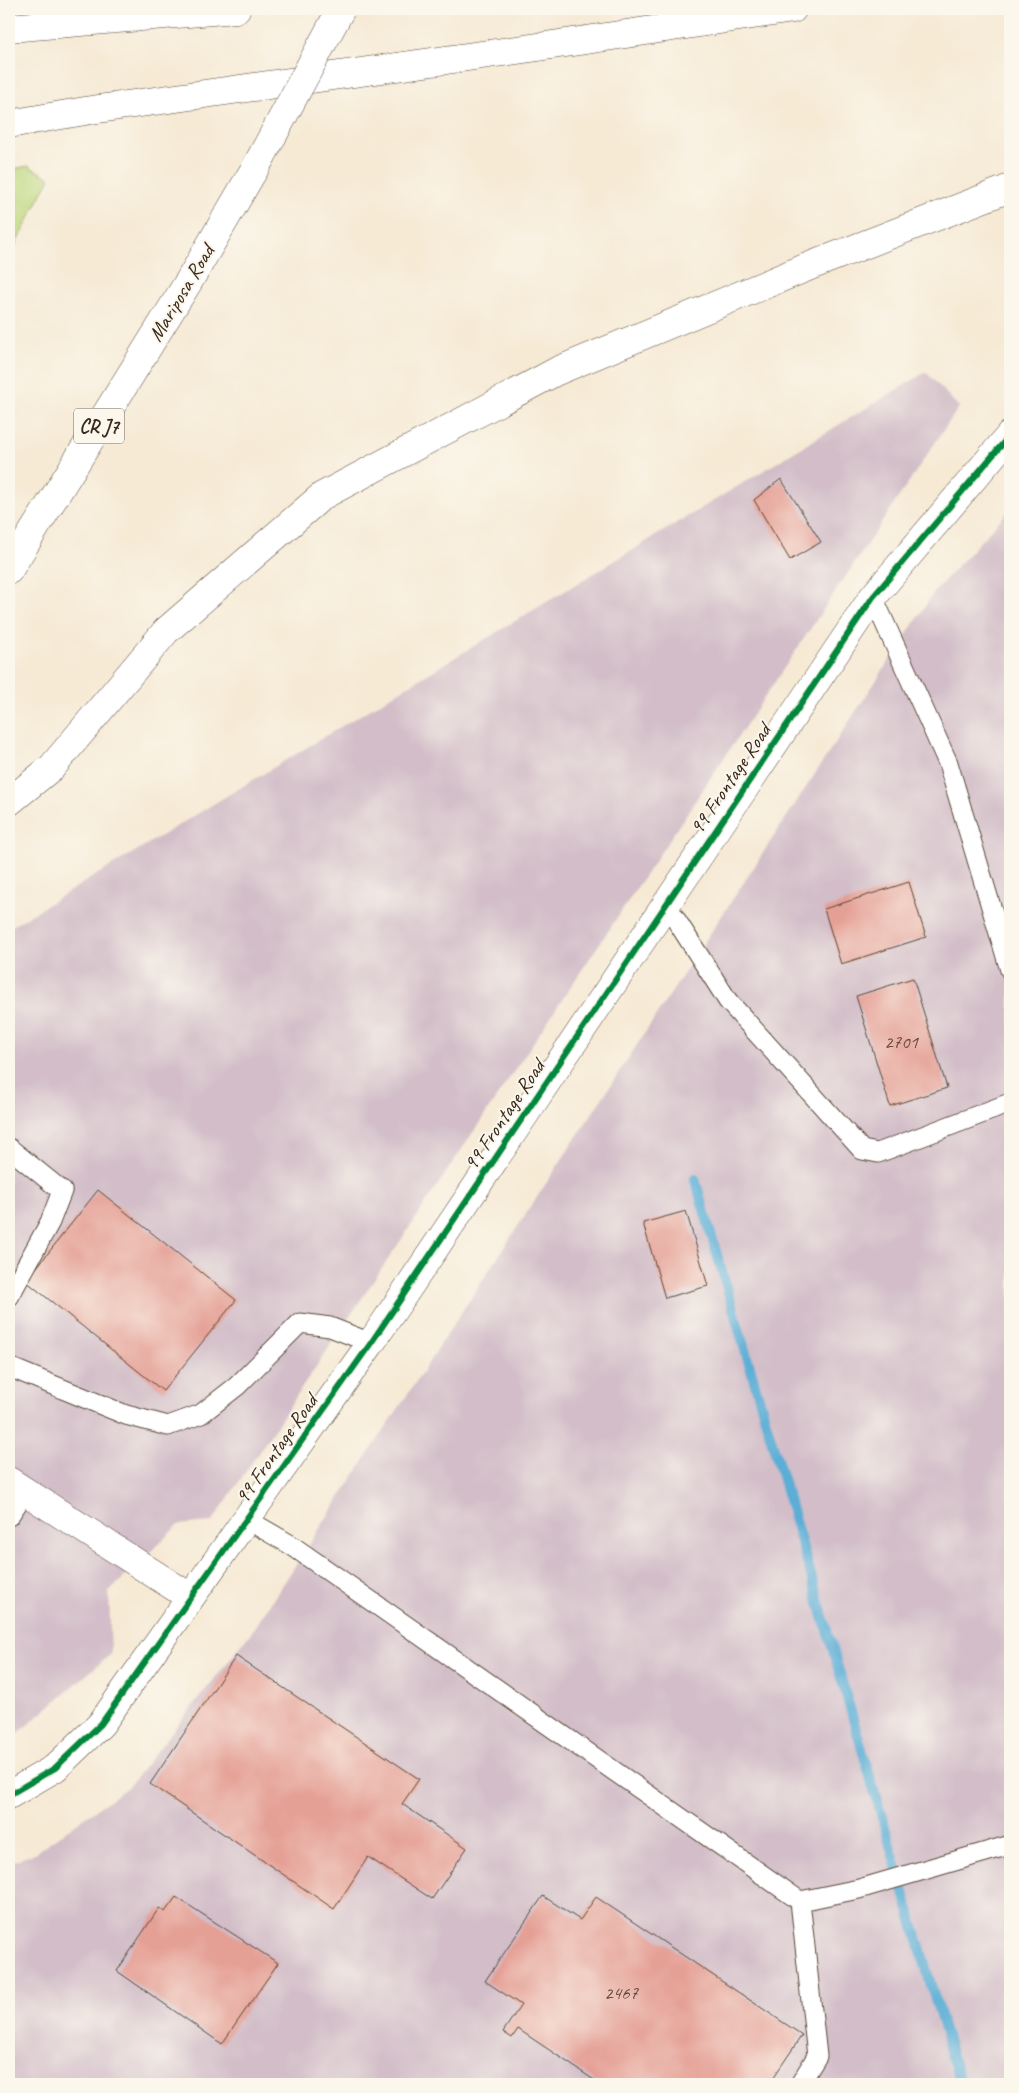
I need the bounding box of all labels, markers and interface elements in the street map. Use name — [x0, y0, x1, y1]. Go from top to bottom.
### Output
street label: Mariposa Road — [142, 237, 222, 346]
road number: CR J7 — [74, 408, 124, 444]
street label: 99 Frontage Road — [684, 716, 779, 839]
house number: 2701 — [884, 1030, 920, 1054]
street label: 99 Frontage Road — [458, 1052, 553, 1175]
street label: 99 Frontage Road — [229, 1386, 325, 1509]
house number: 2467 — [604, 1981, 640, 2005]

